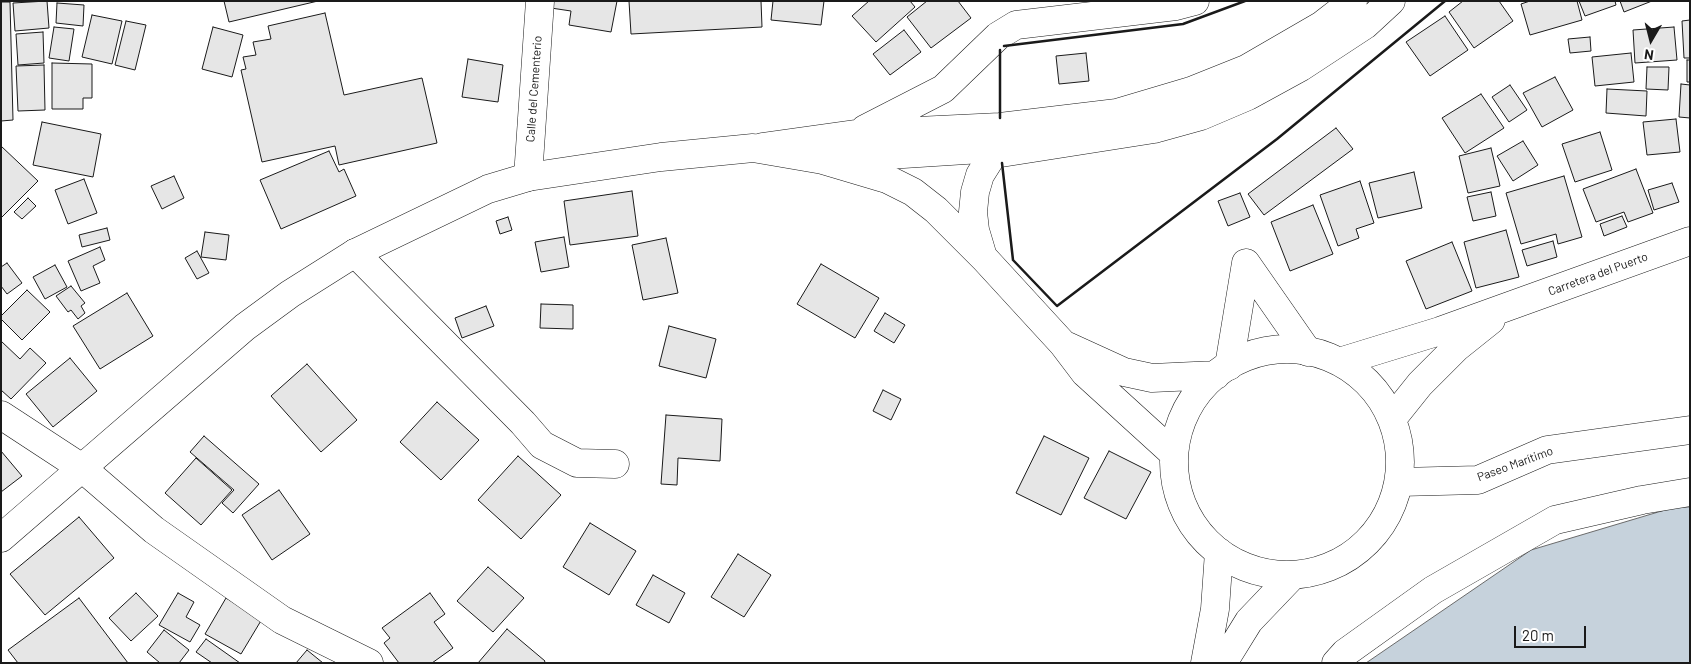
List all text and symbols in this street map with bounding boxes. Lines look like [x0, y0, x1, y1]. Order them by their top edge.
north arrow [1626, 15, 1676, 65]
street label: Calle del Cementerio [523, 35, 545, 143]
text: N [1643, 46, 1655, 64]
street label: Carretera del Puerto [1546, 249, 1650, 299]
street label: Paseo Marítimo [1475, 444, 1555, 484]
scale bar [1516, 616, 1588, 648]
text: 20 m [1522, 626, 1554, 644]

